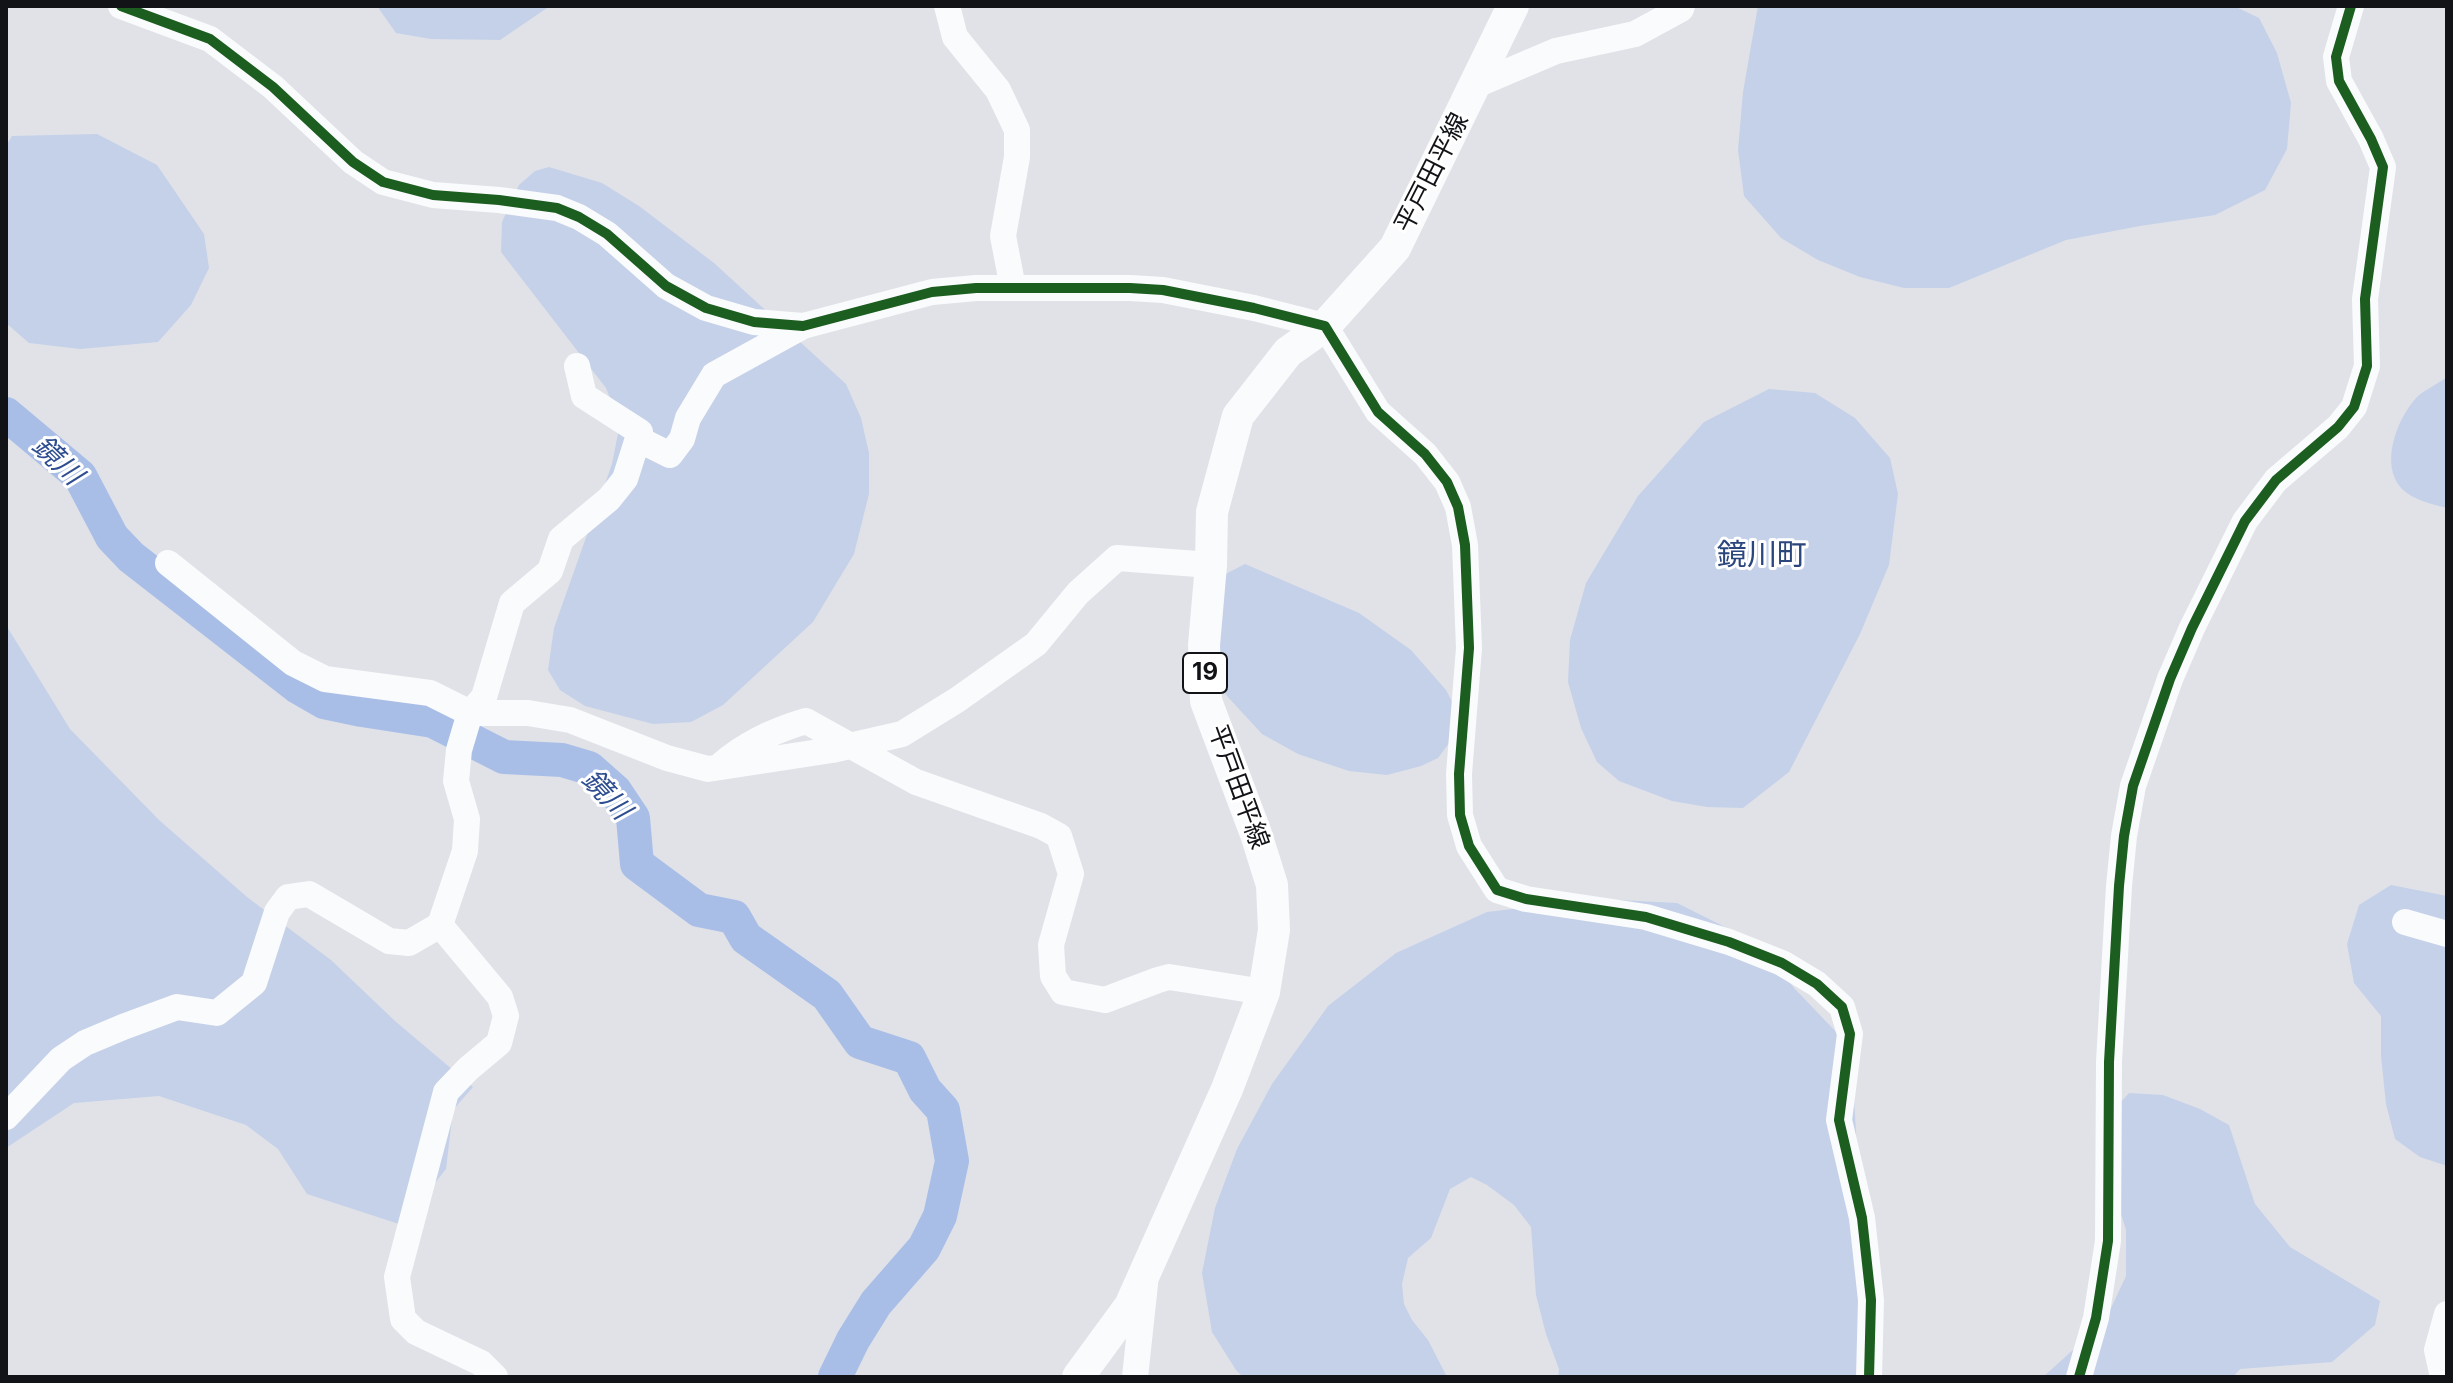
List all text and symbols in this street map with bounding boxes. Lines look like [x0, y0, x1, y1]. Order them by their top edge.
street label: 平戸田平線 [1389, 108, 1475, 238]
water label: 鏡川 [25, 429, 89, 493]
district label: 鏡川町 [1717, 538, 1807, 574]
road number: 19 [1183, 653, 1227, 693]
street label: 平戸田平線 [1201, 721, 1275, 853]
water label: 鏡川 [575, 763, 637, 827]

